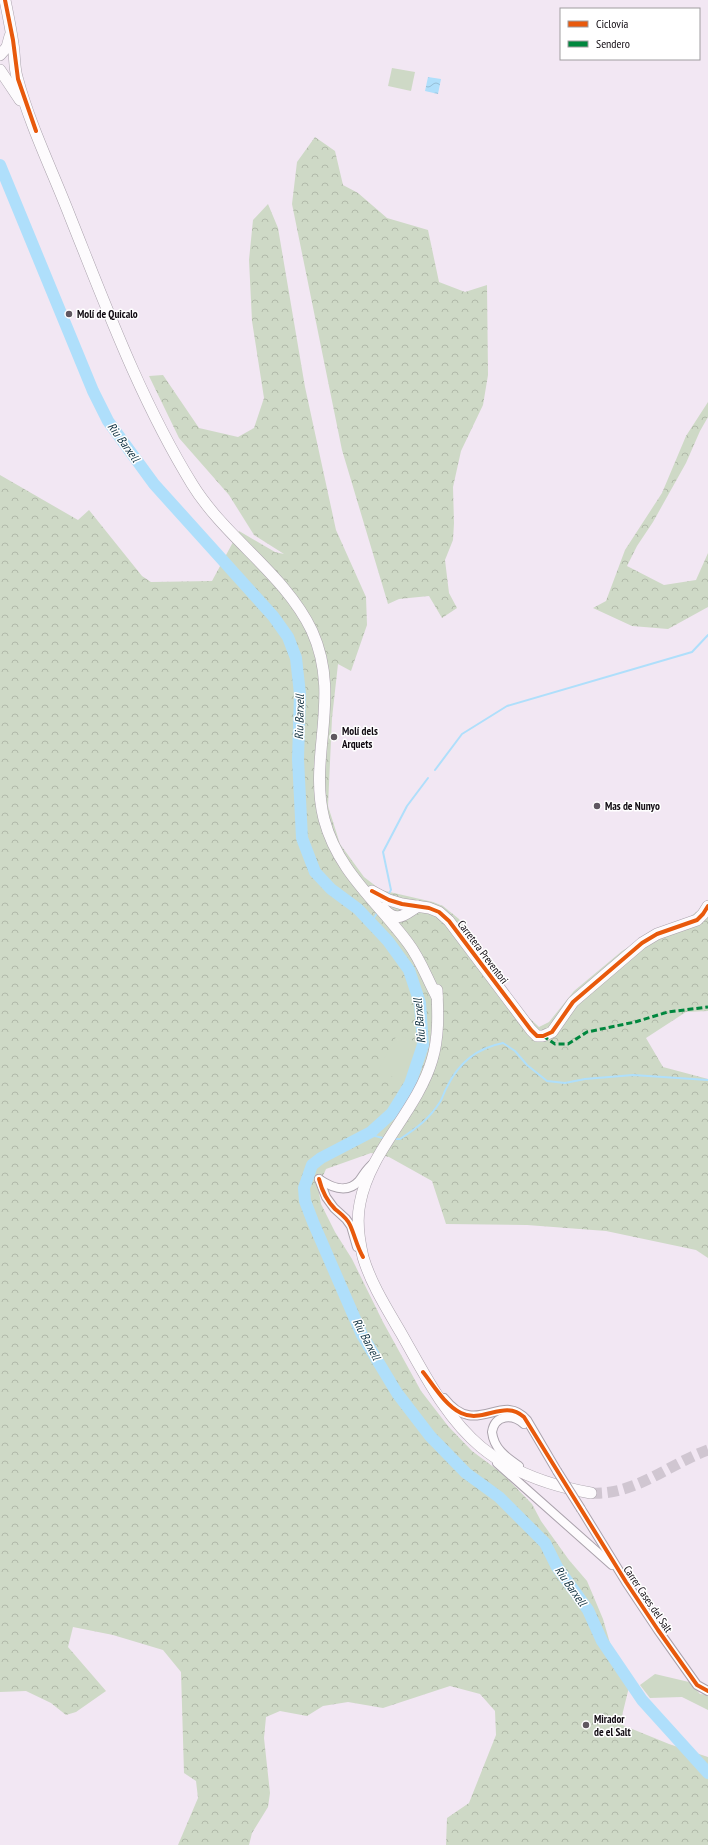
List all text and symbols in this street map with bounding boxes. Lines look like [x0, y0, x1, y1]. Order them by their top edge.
legend [560, 8, 700, 60]
text: Ciclovía [596, 16, 628, 31]
text: Sendero [596, 36, 630, 51]
place label: Molí de Quicalo [77, 307, 138, 321]
marker: Molí de Quicalo [64, 309, 74, 319]
water label: Riu Barxell [105, 419, 144, 466]
water label: Riu Barxell [291, 693, 307, 740]
place label: Molí dels Arquets [341, 724, 378, 751]
marker: Molí dels Arquets [329, 732, 339, 742]
place label: Mas de Nunyo [605, 799, 660, 813]
marker: Mas de Nunyo [592, 801, 602, 811]
street label: Carretera Preventori [455, 917, 511, 987]
water label: Riu Barxell [409, 997, 428, 1044]
water label: Riu Barxell [350, 1316, 385, 1364]
water label: Riu Barxell [552, 1563, 591, 1610]
street label: Carrer Cases del Salt [620, 1563, 676, 1635]
place label: Mirador de el Salt [594, 1712, 632, 1739]
marker: Mirador de el Salt [581, 1720, 591, 1730]

